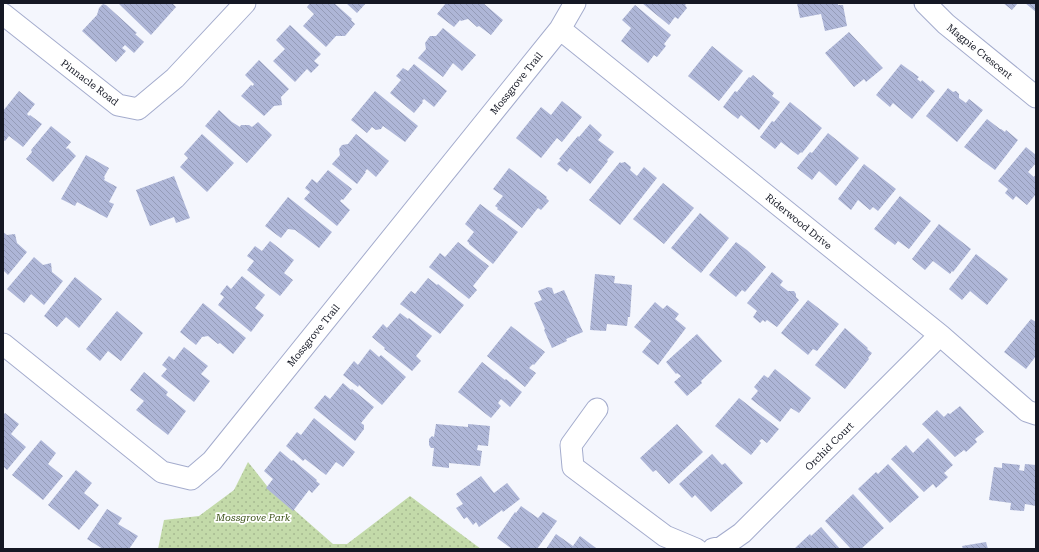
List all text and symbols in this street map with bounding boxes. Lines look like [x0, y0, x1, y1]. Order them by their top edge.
street label: Magpie Crescent [945, 22, 1015, 81]
street label: Mossgrove Trail [488, 50, 545, 117]
street label: Pinnacle Road [59, 57, 121, 108]
street label: Riderwood Drive [763, 191, 834, 252]
street label: Mossgrove Trail [285, 302, 342, 369]
street label: Orchid Court [803, 420, 856, 473]
park label: Mossgrove Park [215, 512, 291, 523]

